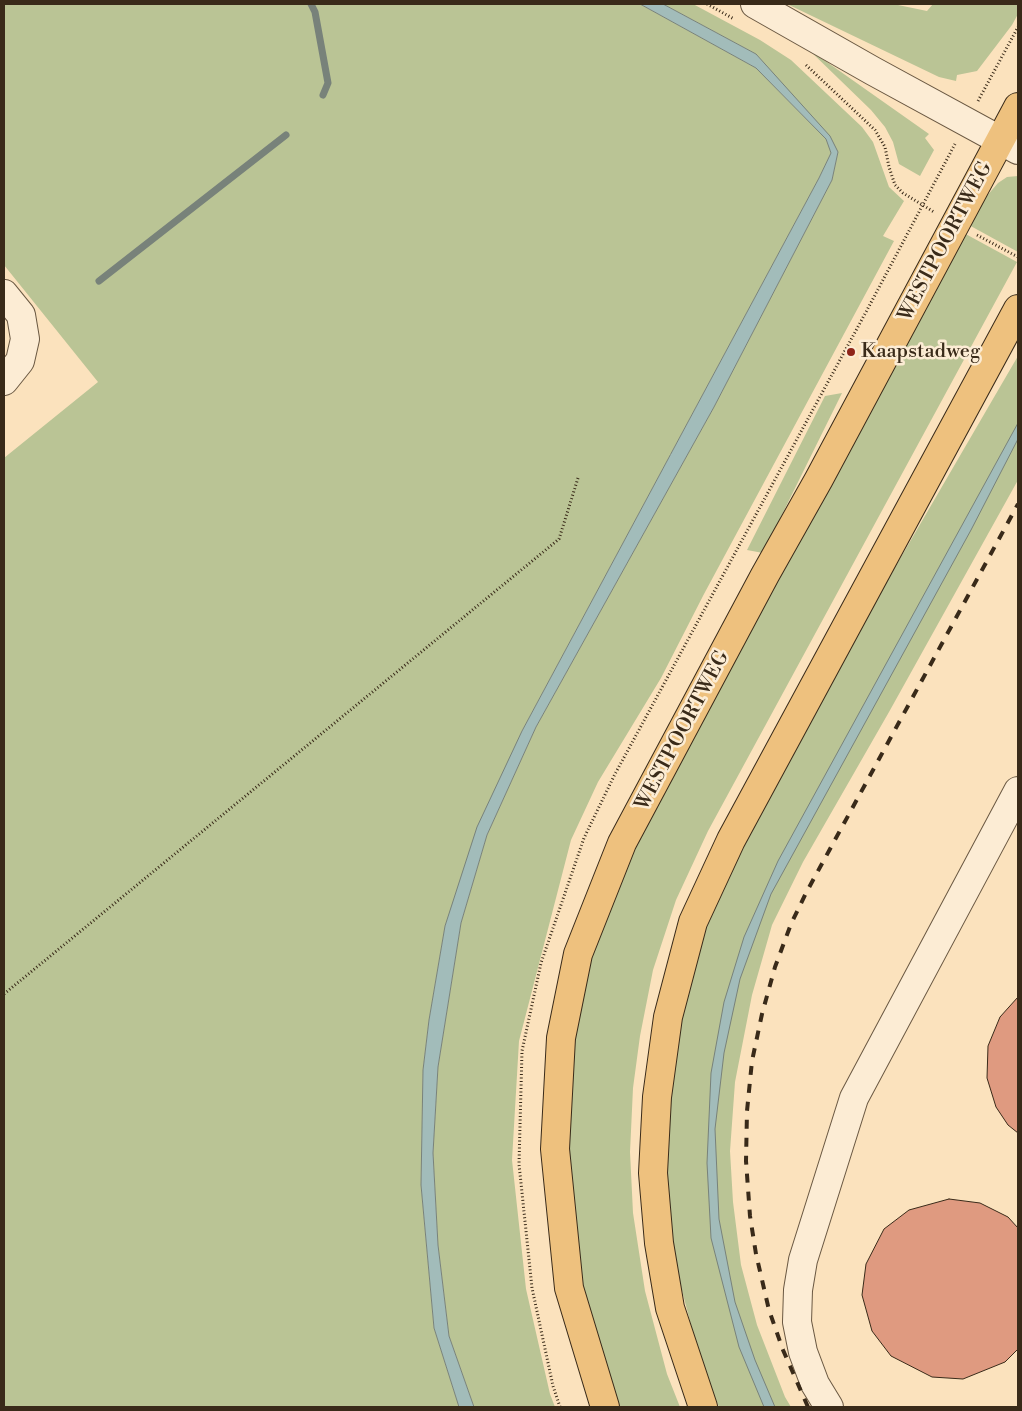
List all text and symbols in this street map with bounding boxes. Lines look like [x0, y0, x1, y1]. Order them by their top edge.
street label: WESTPOORTWEG [894, 158, 998, 326]
place label: Kaapstadweg [861, 340, 980, 364]
marker: Kaapstadweg [845, 346, 857, 358]
street label: WESTPOORTWEG [631, 647, 735, 815]

